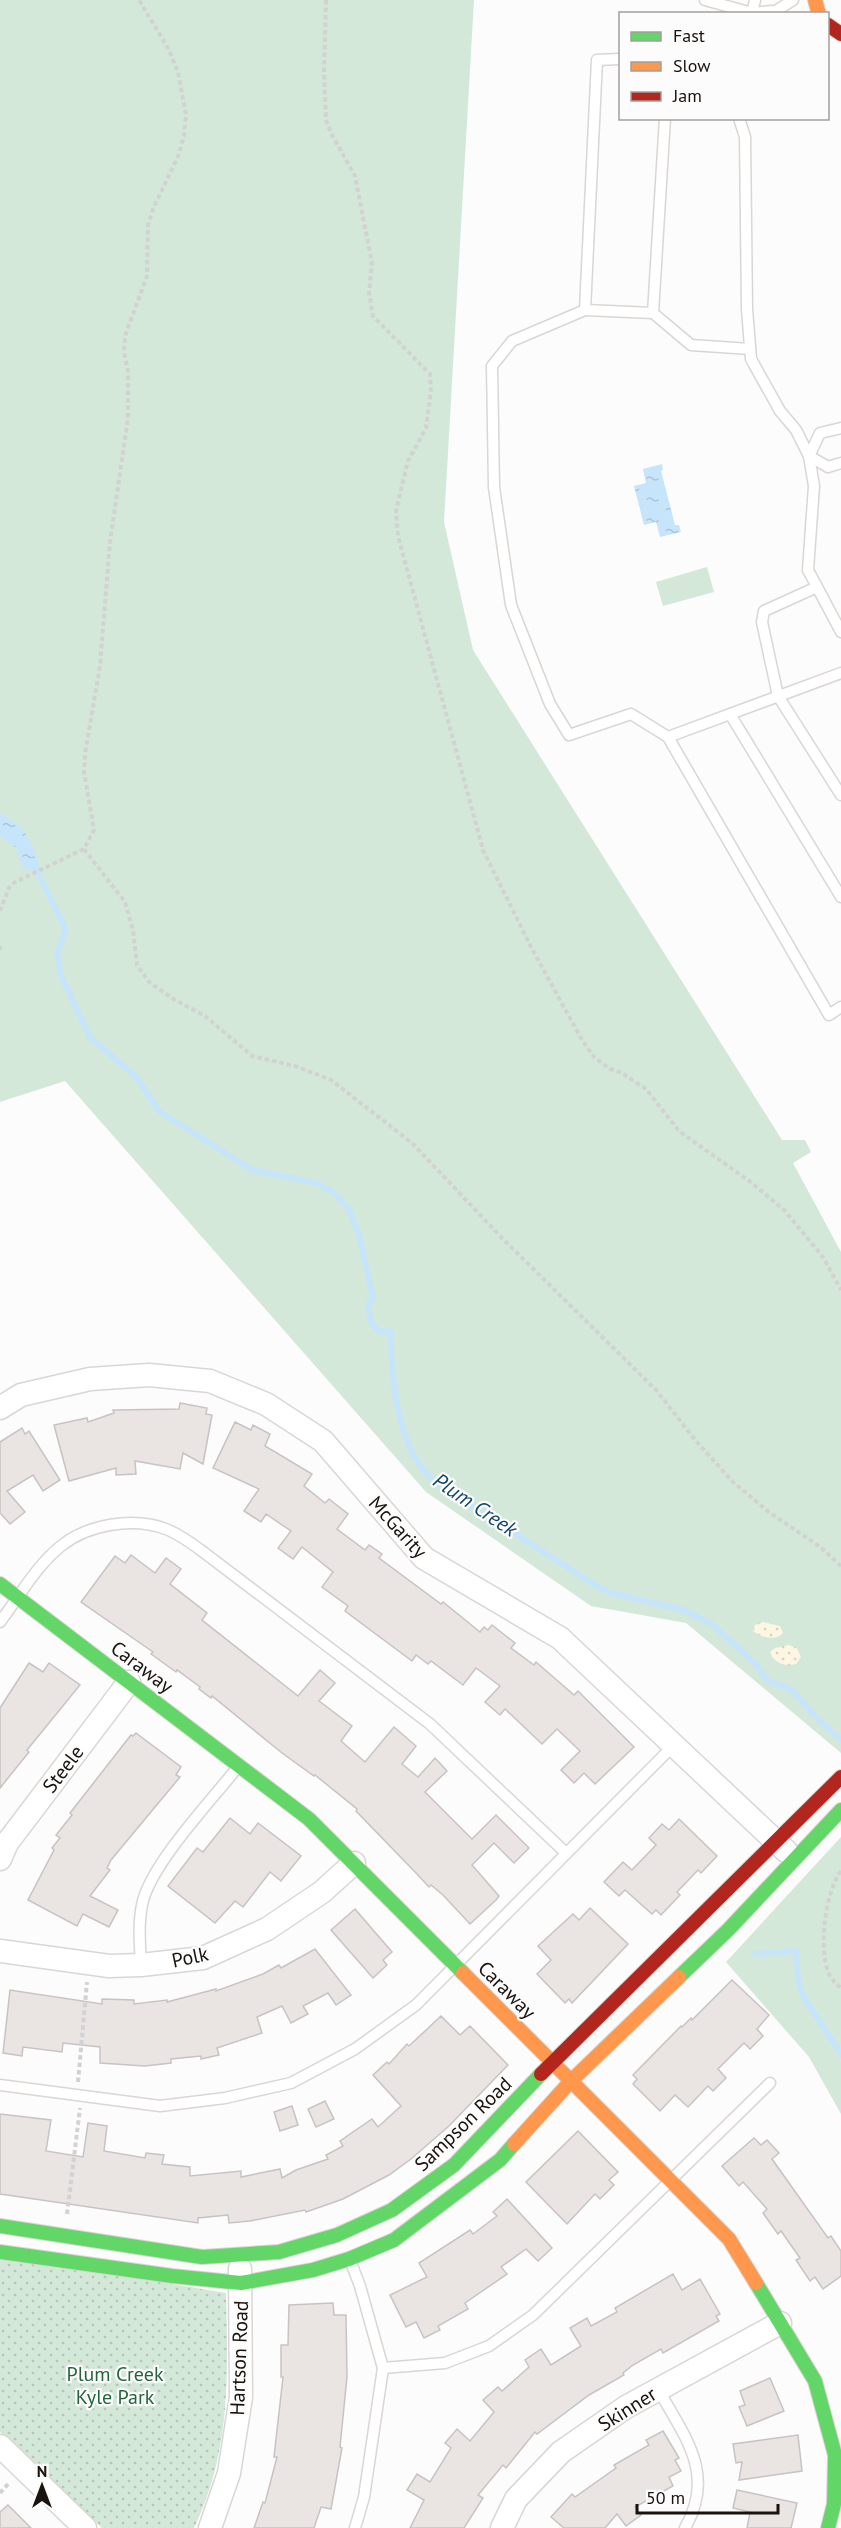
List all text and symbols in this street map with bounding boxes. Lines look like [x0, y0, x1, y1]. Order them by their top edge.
legend [619, 12, 829, 120]
text: Fast [673, 24, 705, 47]
text: Slow [673, 54, 711, 77]
text: Jam [672, 84, 702, 107]
water label: Plum Creek [428, 1467, 524, 1543]
street label: McGarity [363, 1490, 433, 1564]
street label: Caraway [106, 1635, 179, 1699]
street label: Steele [37, 1740, 89, 1798]
street label: Polk [169, 1940, 211, 1974]
street label: Caraway [472, 1955, 542, 2025]
street label: Sampson Road [409, 2071, 517, 2177]
street label: Hartson Road [224, 2300, 254, 2416]
park label: Plum Creek Kyle Park [67, 2361, 164, 2410]
street label: Skinner [593, 2381, 661, 2437]
north arrow [12, 2456, 72, 2516]
text: N [37, 2461, 47, 2481]
scale bar [637, 2477, 778, 2515]
text: 50 m [646, 2486, 685, 2509]

